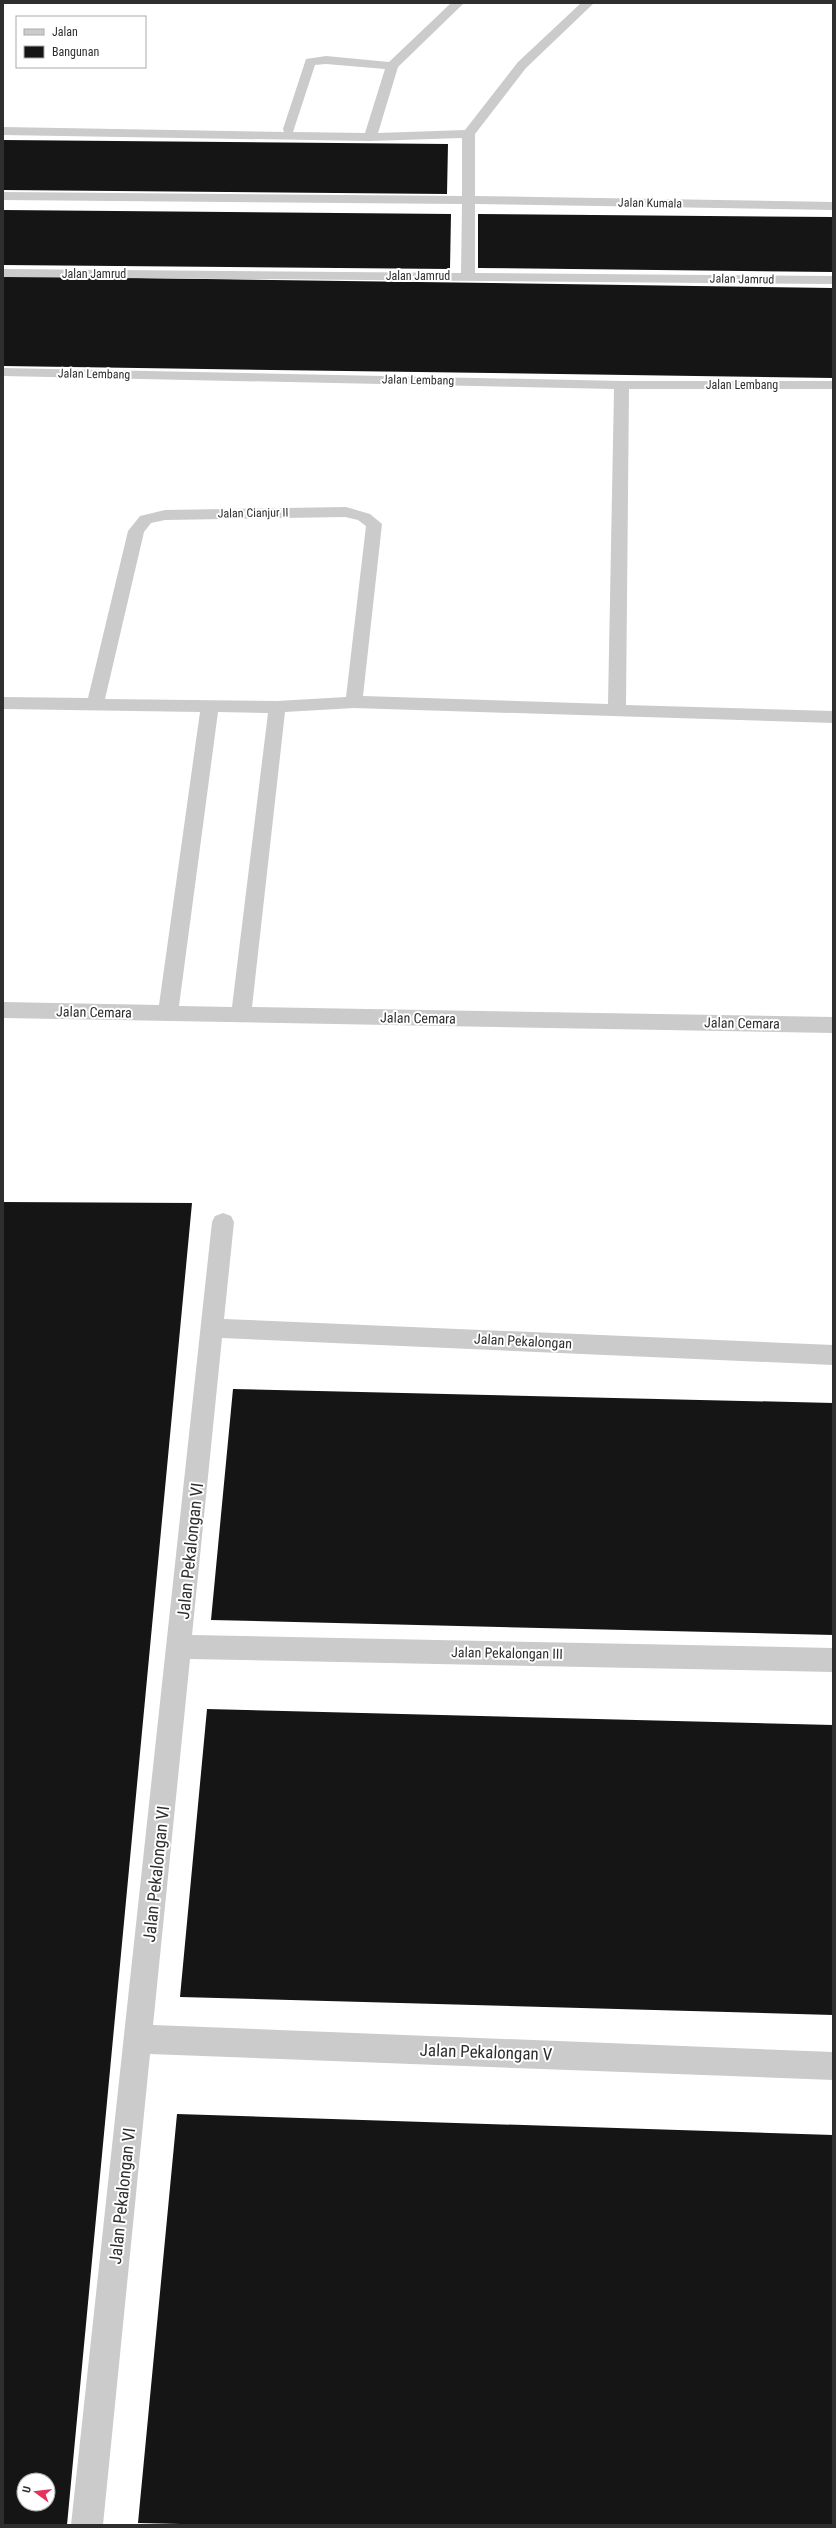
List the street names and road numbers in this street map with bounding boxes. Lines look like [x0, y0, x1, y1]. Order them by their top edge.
street label: Jalan Kumala [618, 195, 682, 211]
street label: Jalan Jamrud [62, 267, 126, 281]
street label: Jalan Jamrud [386, 269, 450, 283]
street label: Jalan Jamrud [710, 271, 774, 287]
street label: Jalan Lembang [58, 366, 130, 382]
street label: Jalan Lembang [382, 372, 454, 388]
street label: Jalan Lembang [706, 378, 778, 392]
street label: Jalan Cianjur II [218, 505, 288, 521]
street label: Jalan Cemara [56, 1003, 132, 1021]
street label: Jalan Cemara [380, 1009, 456, 1027]
street label: Jalan Cemara [704, 1014, 780, 1032]
street label: Jalan Pekalongan [474, 1330, 572, 1352]
street label: Jalan Pekalongan VI [173, 1482, 207, 1620]
street label: Jalan Pekalongan III [451, 1644, 563, 1662]
street label: Jalan Pekalongan VI [139, 1805, 173, 1943]
street label: Jalan Pekalongan V [419, 2040, 553, 2064]
street label: Jalan Pekalongan VI [105, 2127, 139, 2265]

